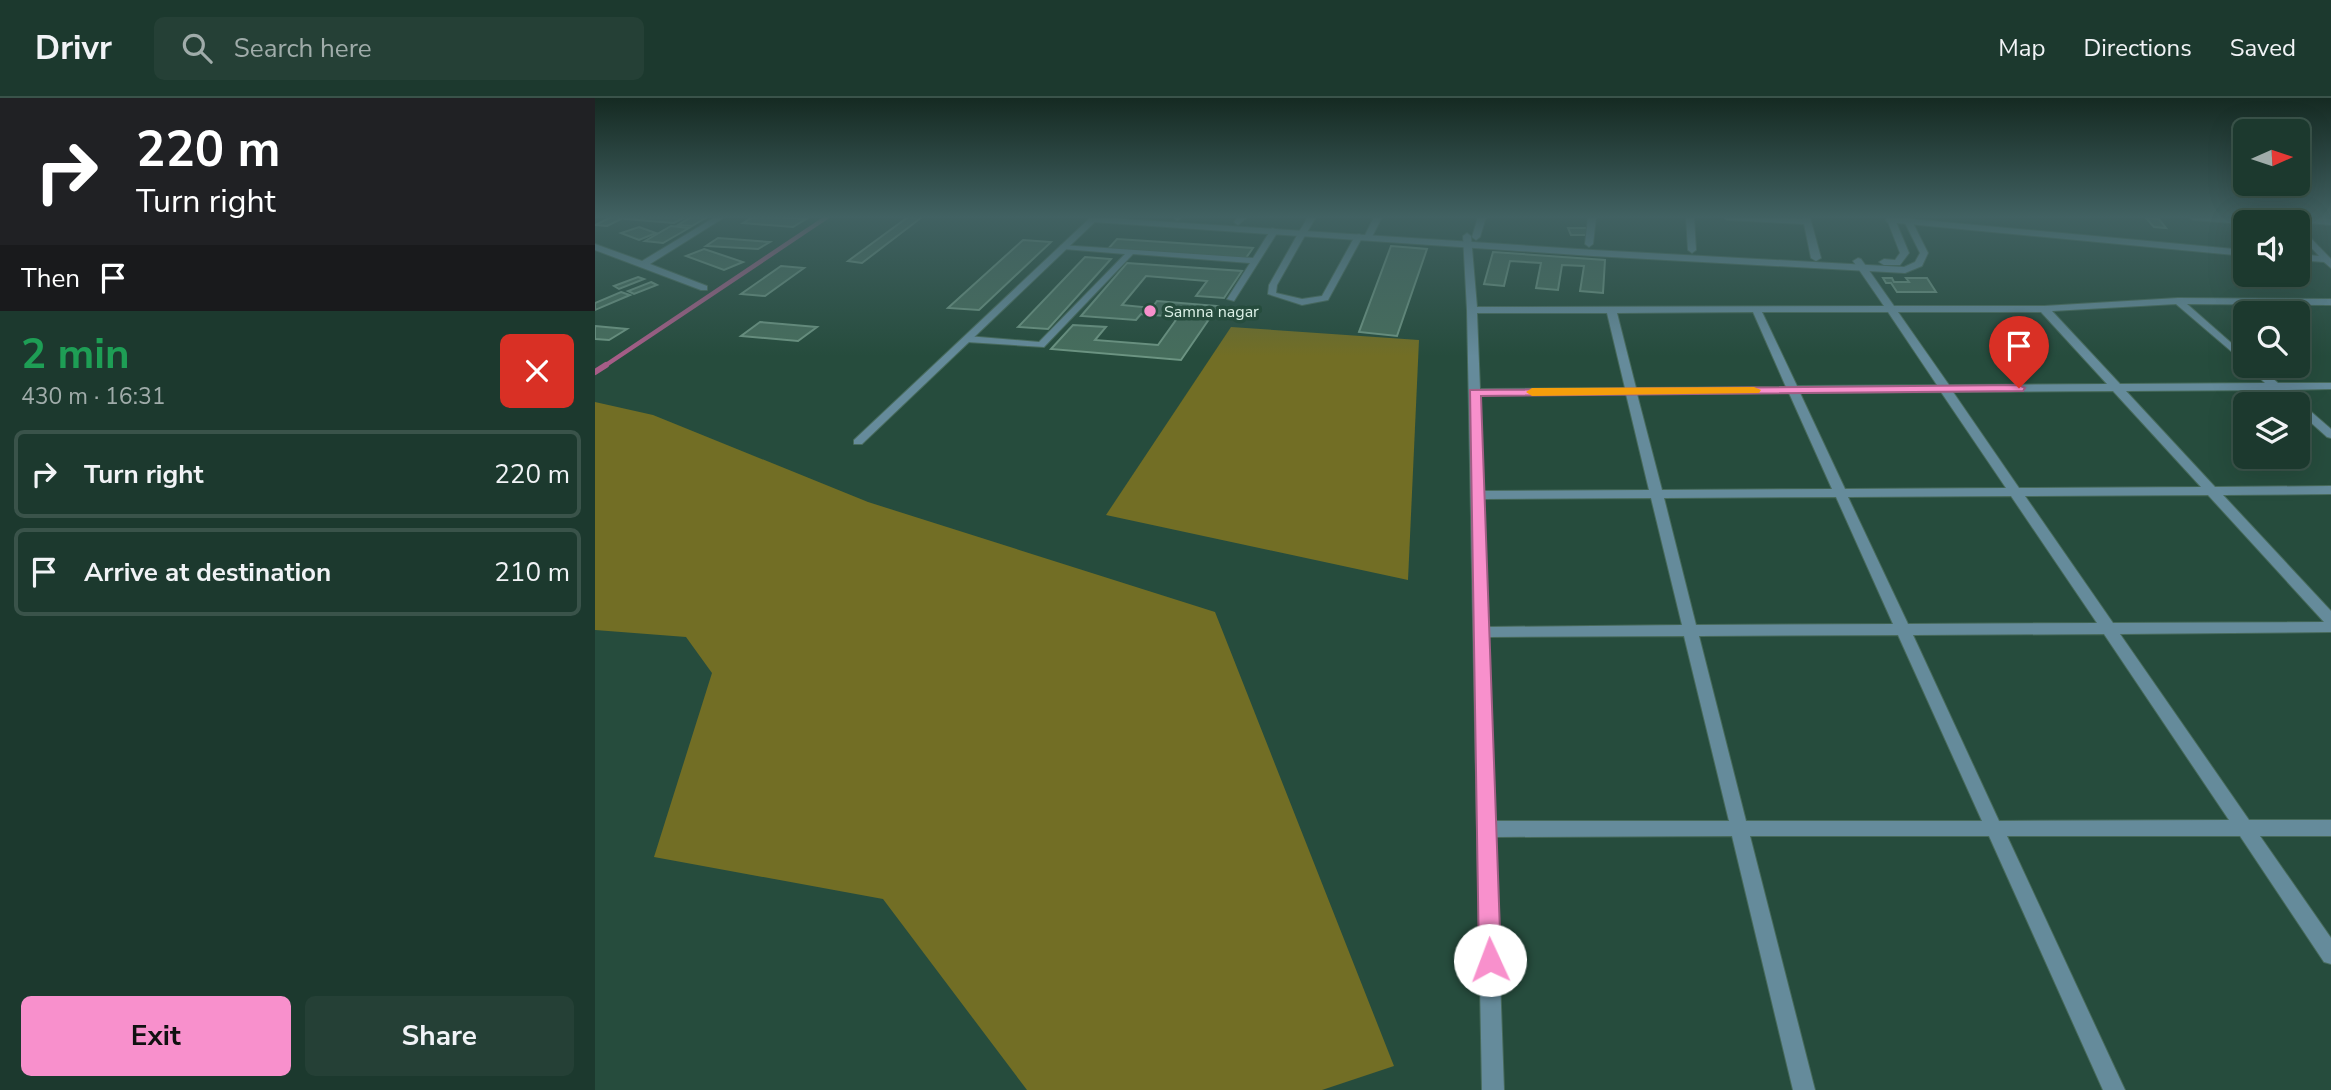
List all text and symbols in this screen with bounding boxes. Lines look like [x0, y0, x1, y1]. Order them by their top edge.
search box [154, 17, 644, 80]
text: Drivr [35, 26, 112, 71]
icon: search [178, 29, 216, 67]
text: Search here [234, 31, 372, 66]
text: Map [1998, 32, 2045, 64]
text: Directions [2083, 32, 2192, 64]
text: Saved [2230, 32, 2296, 64]
text: 220 m [136, 116, 280, 183]
north arrow [2233, 119, 2310, 196]
map controls [2233, 119, 2310, 469]
icon: right [21, 126, 112, 217]
text: Turn right [136, 180, 276, 223]
button: sound [2233, 210, 2310, 287]
icon: arrive [94, 259, 132, 297]
text: Then [21, 261, 80, 296]
place label: Samna nagar [1164, 301, 1259, 323]
button: search [2233, 301, 2310, 378]
marker: Samna nagar [1142, 303, 1158, 319]
pin [1989, 316, 2049, 388]
text: 2 min [21, 326, 130, 383]
icon: arrive [2000, 327, 2038, 365]
button: close [500, 334, 574, 408]
text: 430 m · 16:31 [21, 381, 166, 412]
button: layers [2233, 392, 2310, 469]
icon: right [25, 455, 63, 493]
text: Turn right [84, 457, 203, 492]
text: 220 m [494, 457, 570, 492]
icon: arrive [25, 553, 63, 591]
text: Arrive at destination [84, 555, 331, 590]
text: 210 m [494, 555, 570, 590]
position arrow [1453, 923, 1527, 997]
button: Exit [21, 996, 291, 1076]
button: Share [305, 996, 574, 1076]

